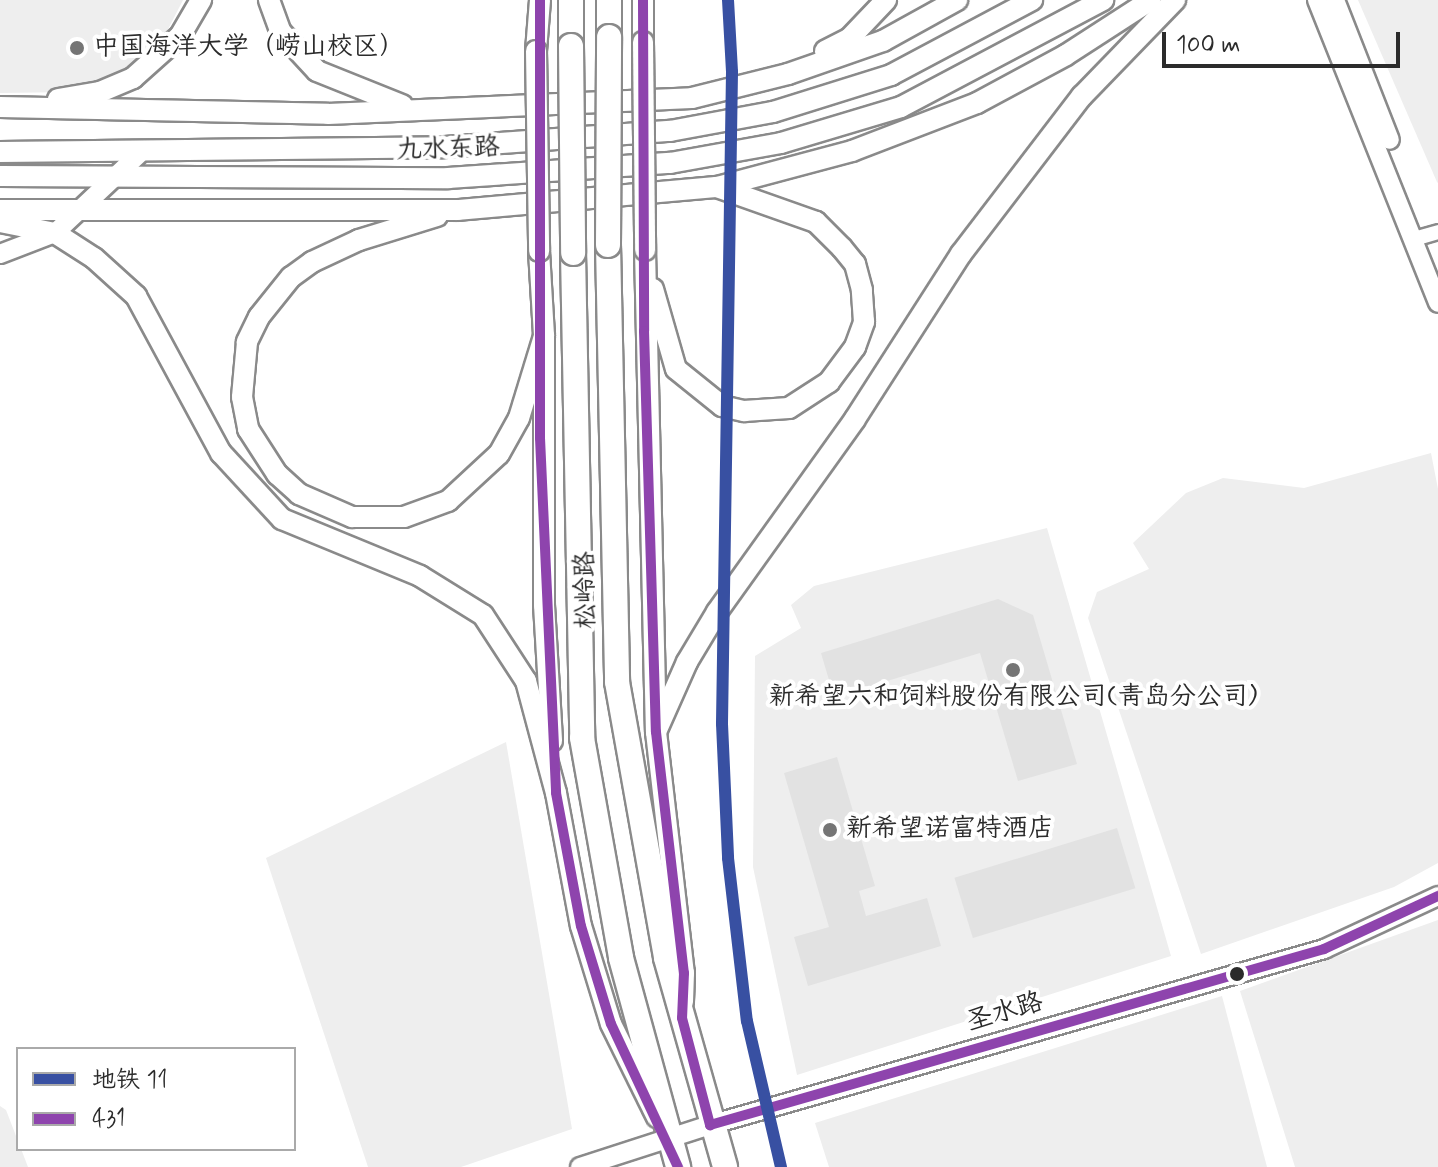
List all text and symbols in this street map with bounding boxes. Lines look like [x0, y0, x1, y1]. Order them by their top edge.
scale bar [1166, 16, 1404, 66]
text: 100 m [1176, 30, 1240, 61]
place label: 中国海洋大学（崂山校区） [93, 32, 405, 64]
marker: 中国海洋大学（崂山校区） [68, 39, 86, 57]
street label: 九水东路 [395, 133, 501, 167]
street label: 松岭路 [571, 551, 603, 629]
marker: 新希望六和饲料股份有限公司(青岛分公司) [1004, 661, 1022, 679]
place label: 新希望六和饲料股份有限公司(青岛分公司) [769, 682, 1257, 714]
place label: 新希望诺富特酒店 [846, 814, 1054, 846]
marker: 新希望诺富特酒店 [821, 821, 839, 839]
unlabelled marker [1229, 966, 1245, 982]
street label: 圣水路 [963, 987, 1047, 1039]
legend [16, 1047, 296, 1151]
text: 地铁 11 [92, 1065, 168, 1096]
text: 431 [92, 1104, 125, 1135]

